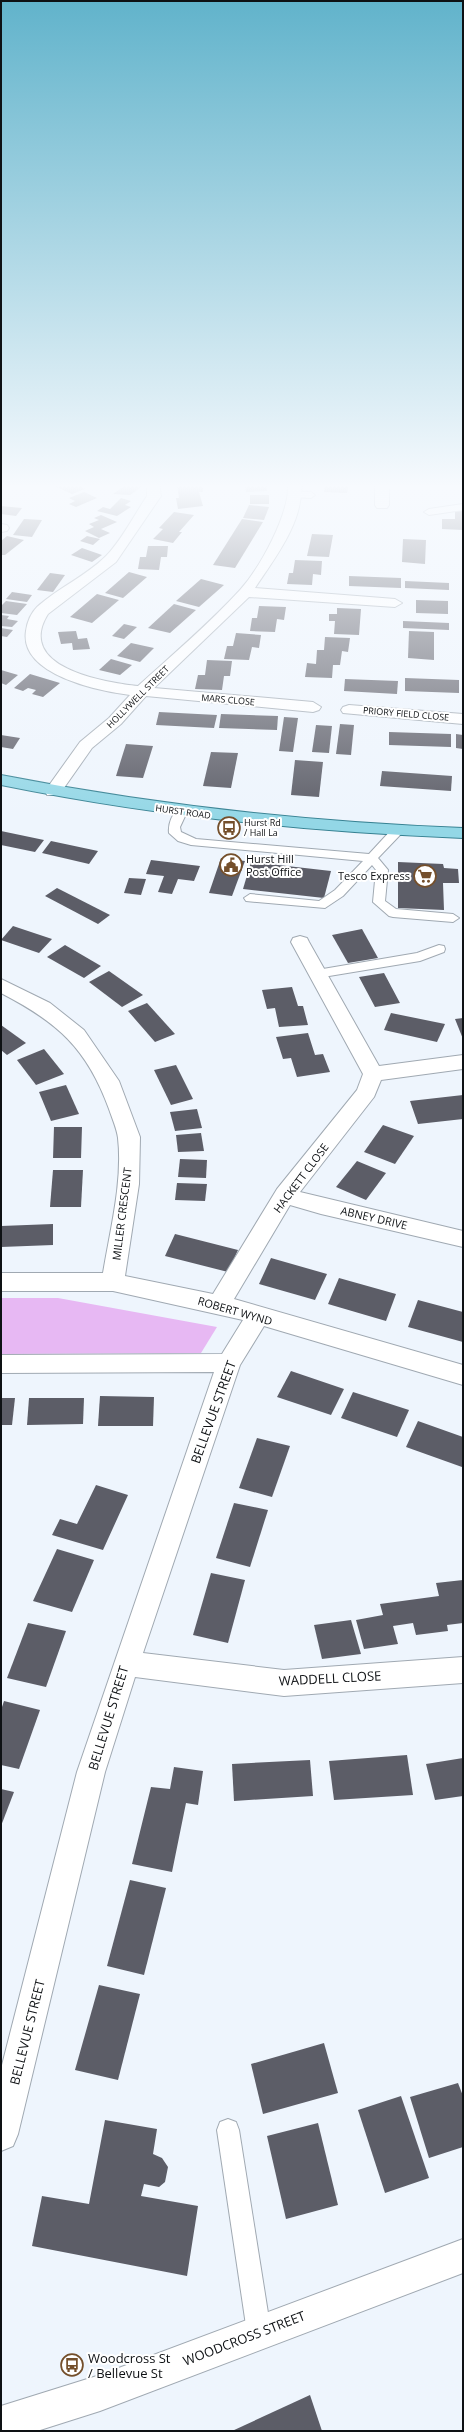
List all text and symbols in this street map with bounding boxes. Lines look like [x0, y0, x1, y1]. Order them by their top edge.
street label: HOLLYWELL STREET [104, 662, 172, 731]
street label: MARS CLOSE [201, 691, 255, 708]
street label: PRIORY FIELD CLOSE [362, 703, 450, 724]
street label: HURST ROAD [155, 801, 212, 822]
bus stop icon: Hurst Rd / Hall La [216, 815, 242, 841]
place label: Hurst Rd / Hall La [244, 816, 281, 839]
place label: Hurst Hill Post Office [246, 851, 301, 879]
public building icon: Hurst Hill Post Office [218, 852, 244, 878]
supermarket icon: Tesco Express [412, 863, 438, 889]
place label: Tesco Express [338, 868, 410, 883]
street label: HACKETT CLOSE [270, 1140, 332, 1215]
street label: MILLER CRESCENT [108, 1167, 135, 1261]
street label: ABNEY DRIVE [339, 1203, 409, 1232]
street label: ROBERT WYND [196, 1293, 274, 1328]
street label: BELLEVUE STREET [186, 1357, 240, 1466]
street label: BELLEVUE STREET [84, 1663, 133, 1772]
street label: WADDELL CLOSE [278, 1666, 382, 1690]
street label: BELLEVUE STREET [5, 1977, 49, 2087]
street label: WOODCROSS STREET [180, 2306, 308, 2370]
place label: Woodcross St / Bellevue St [88, 2349, 171, 2382]
bus stop icon: Woodcross St / Bellevue St [59, 2352, 85, 2378]

